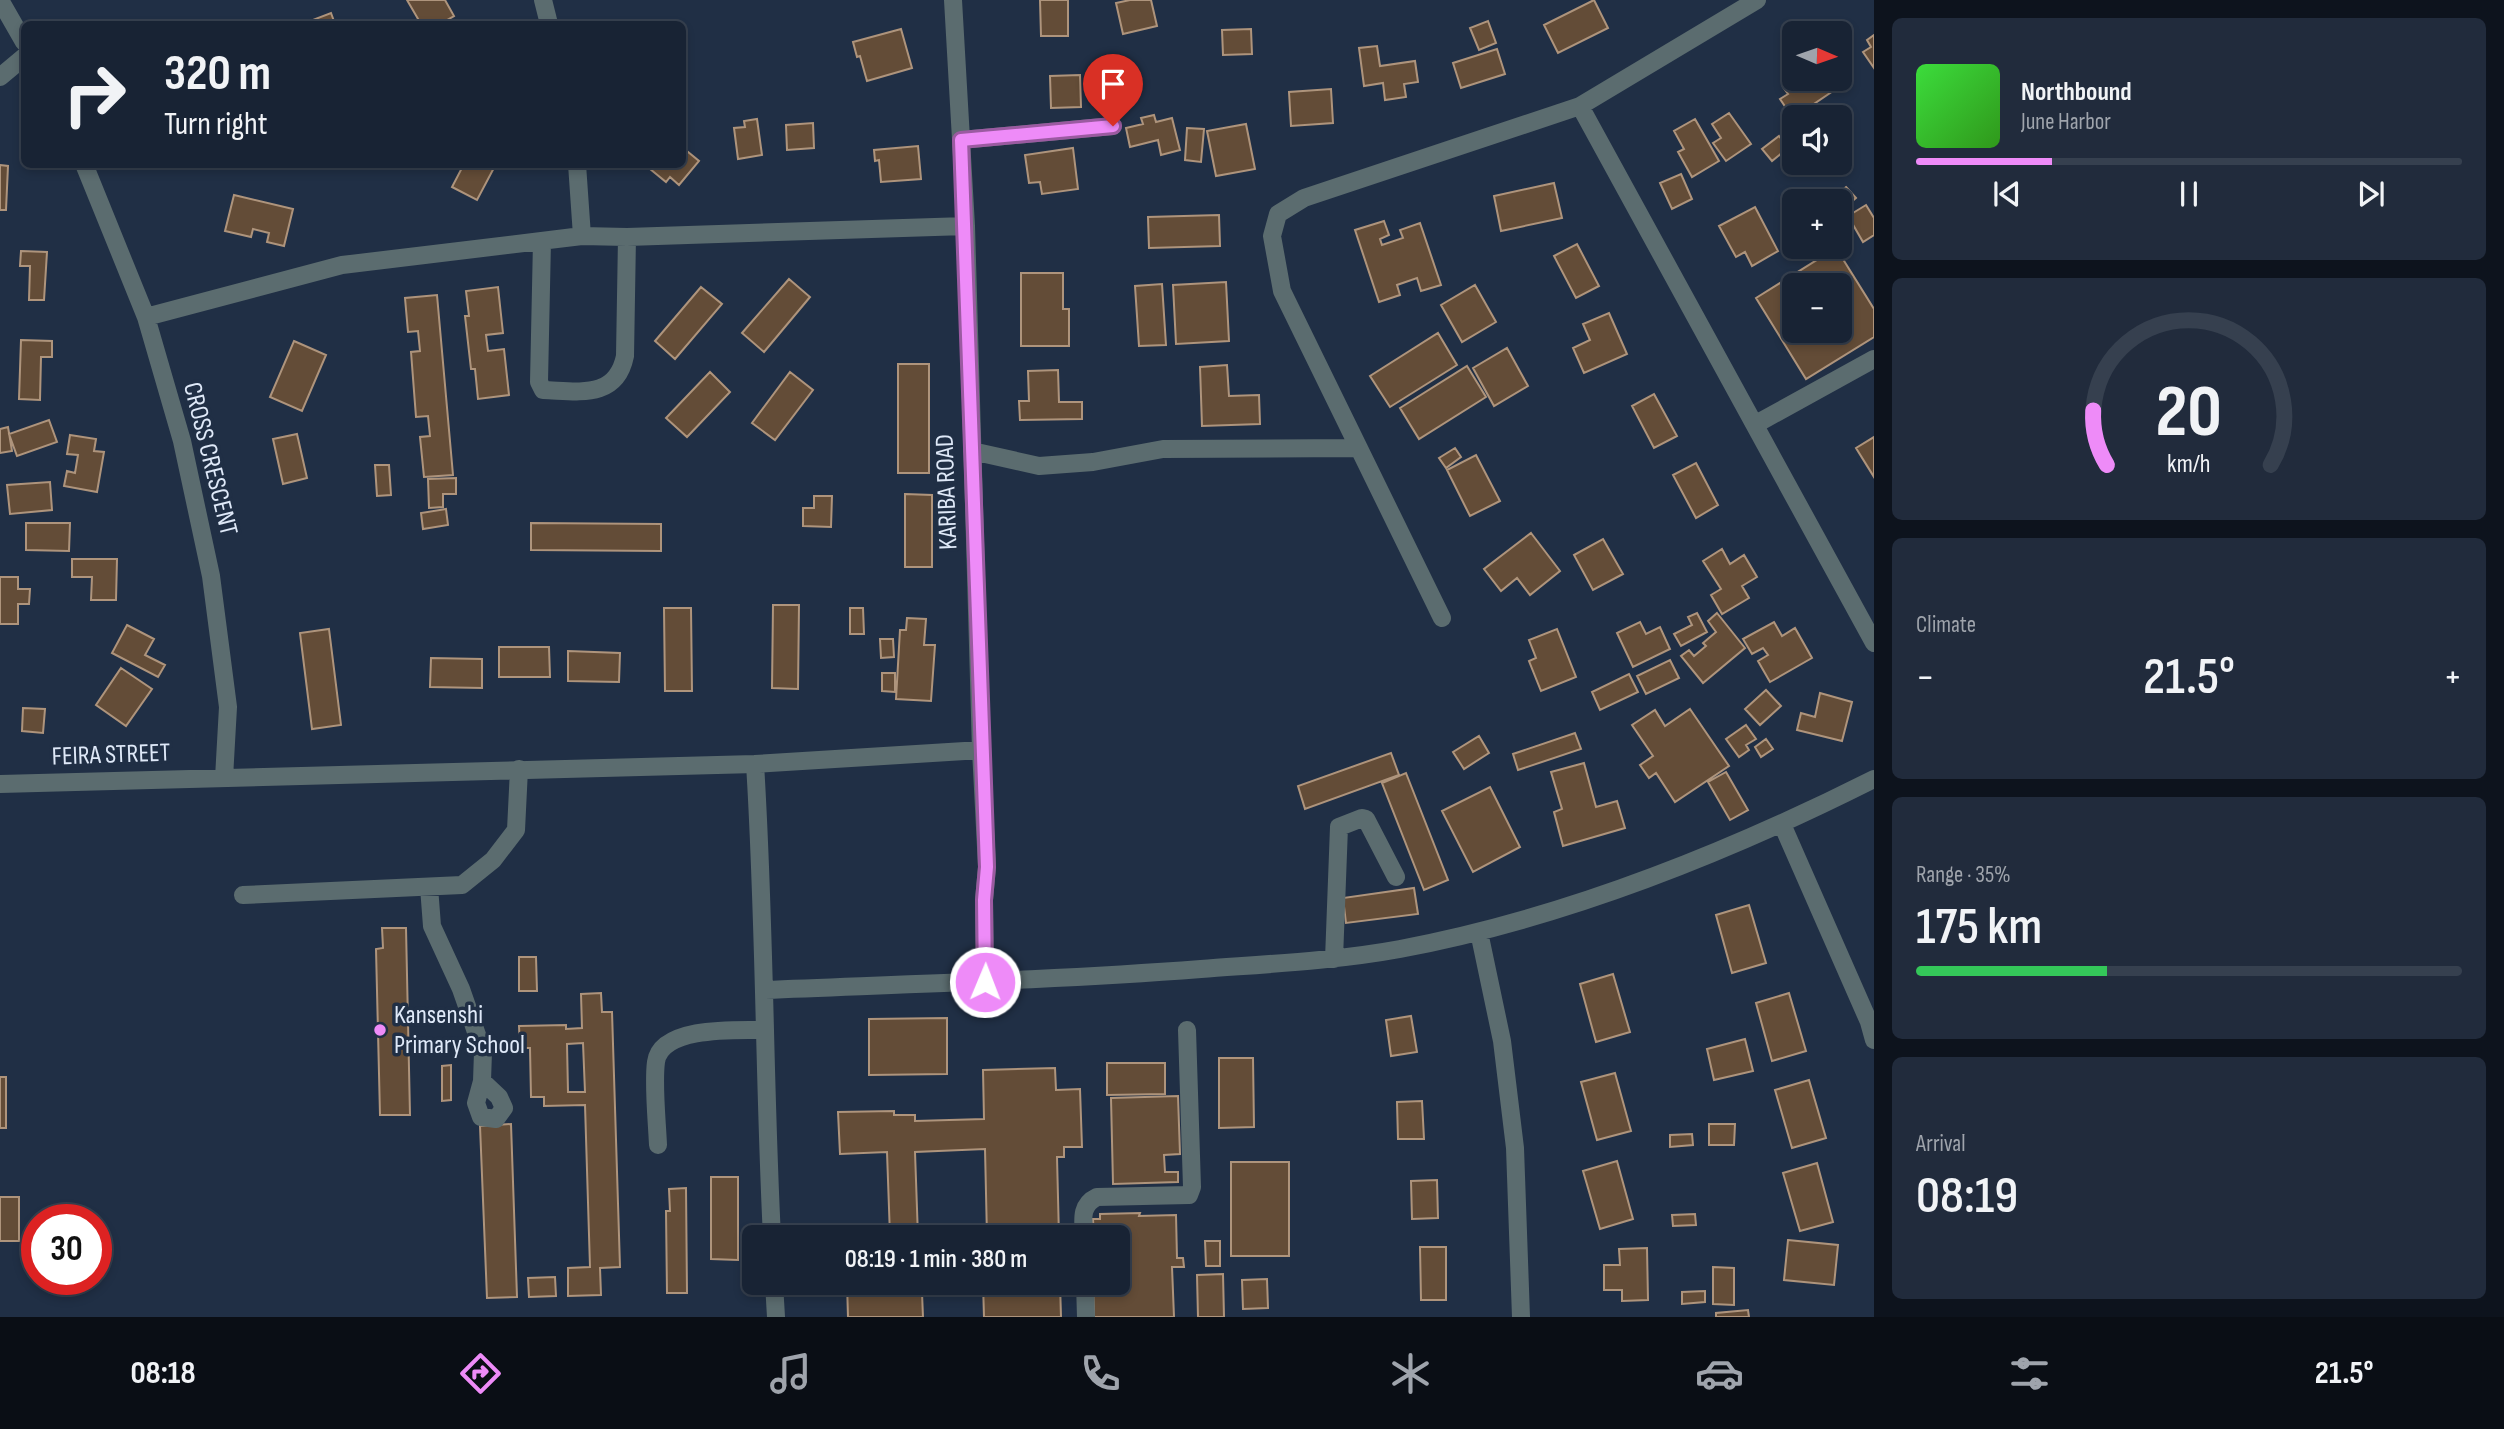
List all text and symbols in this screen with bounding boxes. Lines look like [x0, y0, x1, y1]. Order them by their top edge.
north arrow [1782, 21, 1852, 91]
map controls [1782, 21, 1852, 343]
text: 320 m [164, 45, 271, 104]
icon: right [49, 49, 140, 140]
pin [1083, 54, 1143, 126]
icon: arrive [1094, 65, 1132, 103]
text: Northbound [2021, 77, 2132, 108]
text: Turn right [164, 105, 268, 144]
button: sound [1782, 105, 1852, 175]
text: June Harbor [2021, 108, 2111, 136]
icon: previous [1988, 175, 2026, 213]
icon: pause [2170, 175, 2208, 213]
icon: next [2352, 175, 2390, 213]
button: + [1782, 189, 1852, 259]
button: − [1782, 273, 1852, 343]
text: 20 [2156, 369, 2222, 457]
street label: CROSS CRESCENT [176, 379, 244, 539]
street label: KARIBA ROAD [929, 434, 965, 550]
text: km/h [2167, 448, 2211, 479]
text: Climate [1916, 611, 1976, 639]
text: 21.5° [2143, 646, 2235, 709]
text: − [1916, 655, 1935, 700]
text: + [2443, 655, 2462, 700]
street label: FEIRA STREET [51, 737, 171, 773]
text: Range · 35% [1916, 861, 2011, 889]
text: 175 km [1916, 896, 2042, 959]
position arrow [948, 945, 1022, 1019]
place label: Kansenshi Primary School [394, 1000, 525, 1061]
marker: Kansenshi Primary School [372, 1022, 388, 1038]
text: Arrival [1916, 1130, 1965, 1158]
text: 08:19 [1916, 1165, 2018, 1228]
speed limit sign: 30 [21, 1204, 112, 1295]
text: 08:19 · 1 min · 380 m [845, 1244, 1027, 1275]
icon: directions [456, 1349, 505, 1398]
icon: music [766, 1349, 815, 1398]
icon: phone [1076, 1349, 1125, 1398]
icon: climate [1386, 1349, 1435, 1398]
icon: car [1695, 1349, 1744, 1398]
icon: filters [2005, 1349, 2054, 1398]
text: 08:18 [130, 1354, 196, 1393]
text: 21.5° [2315, 1354, 2374, 1393]

